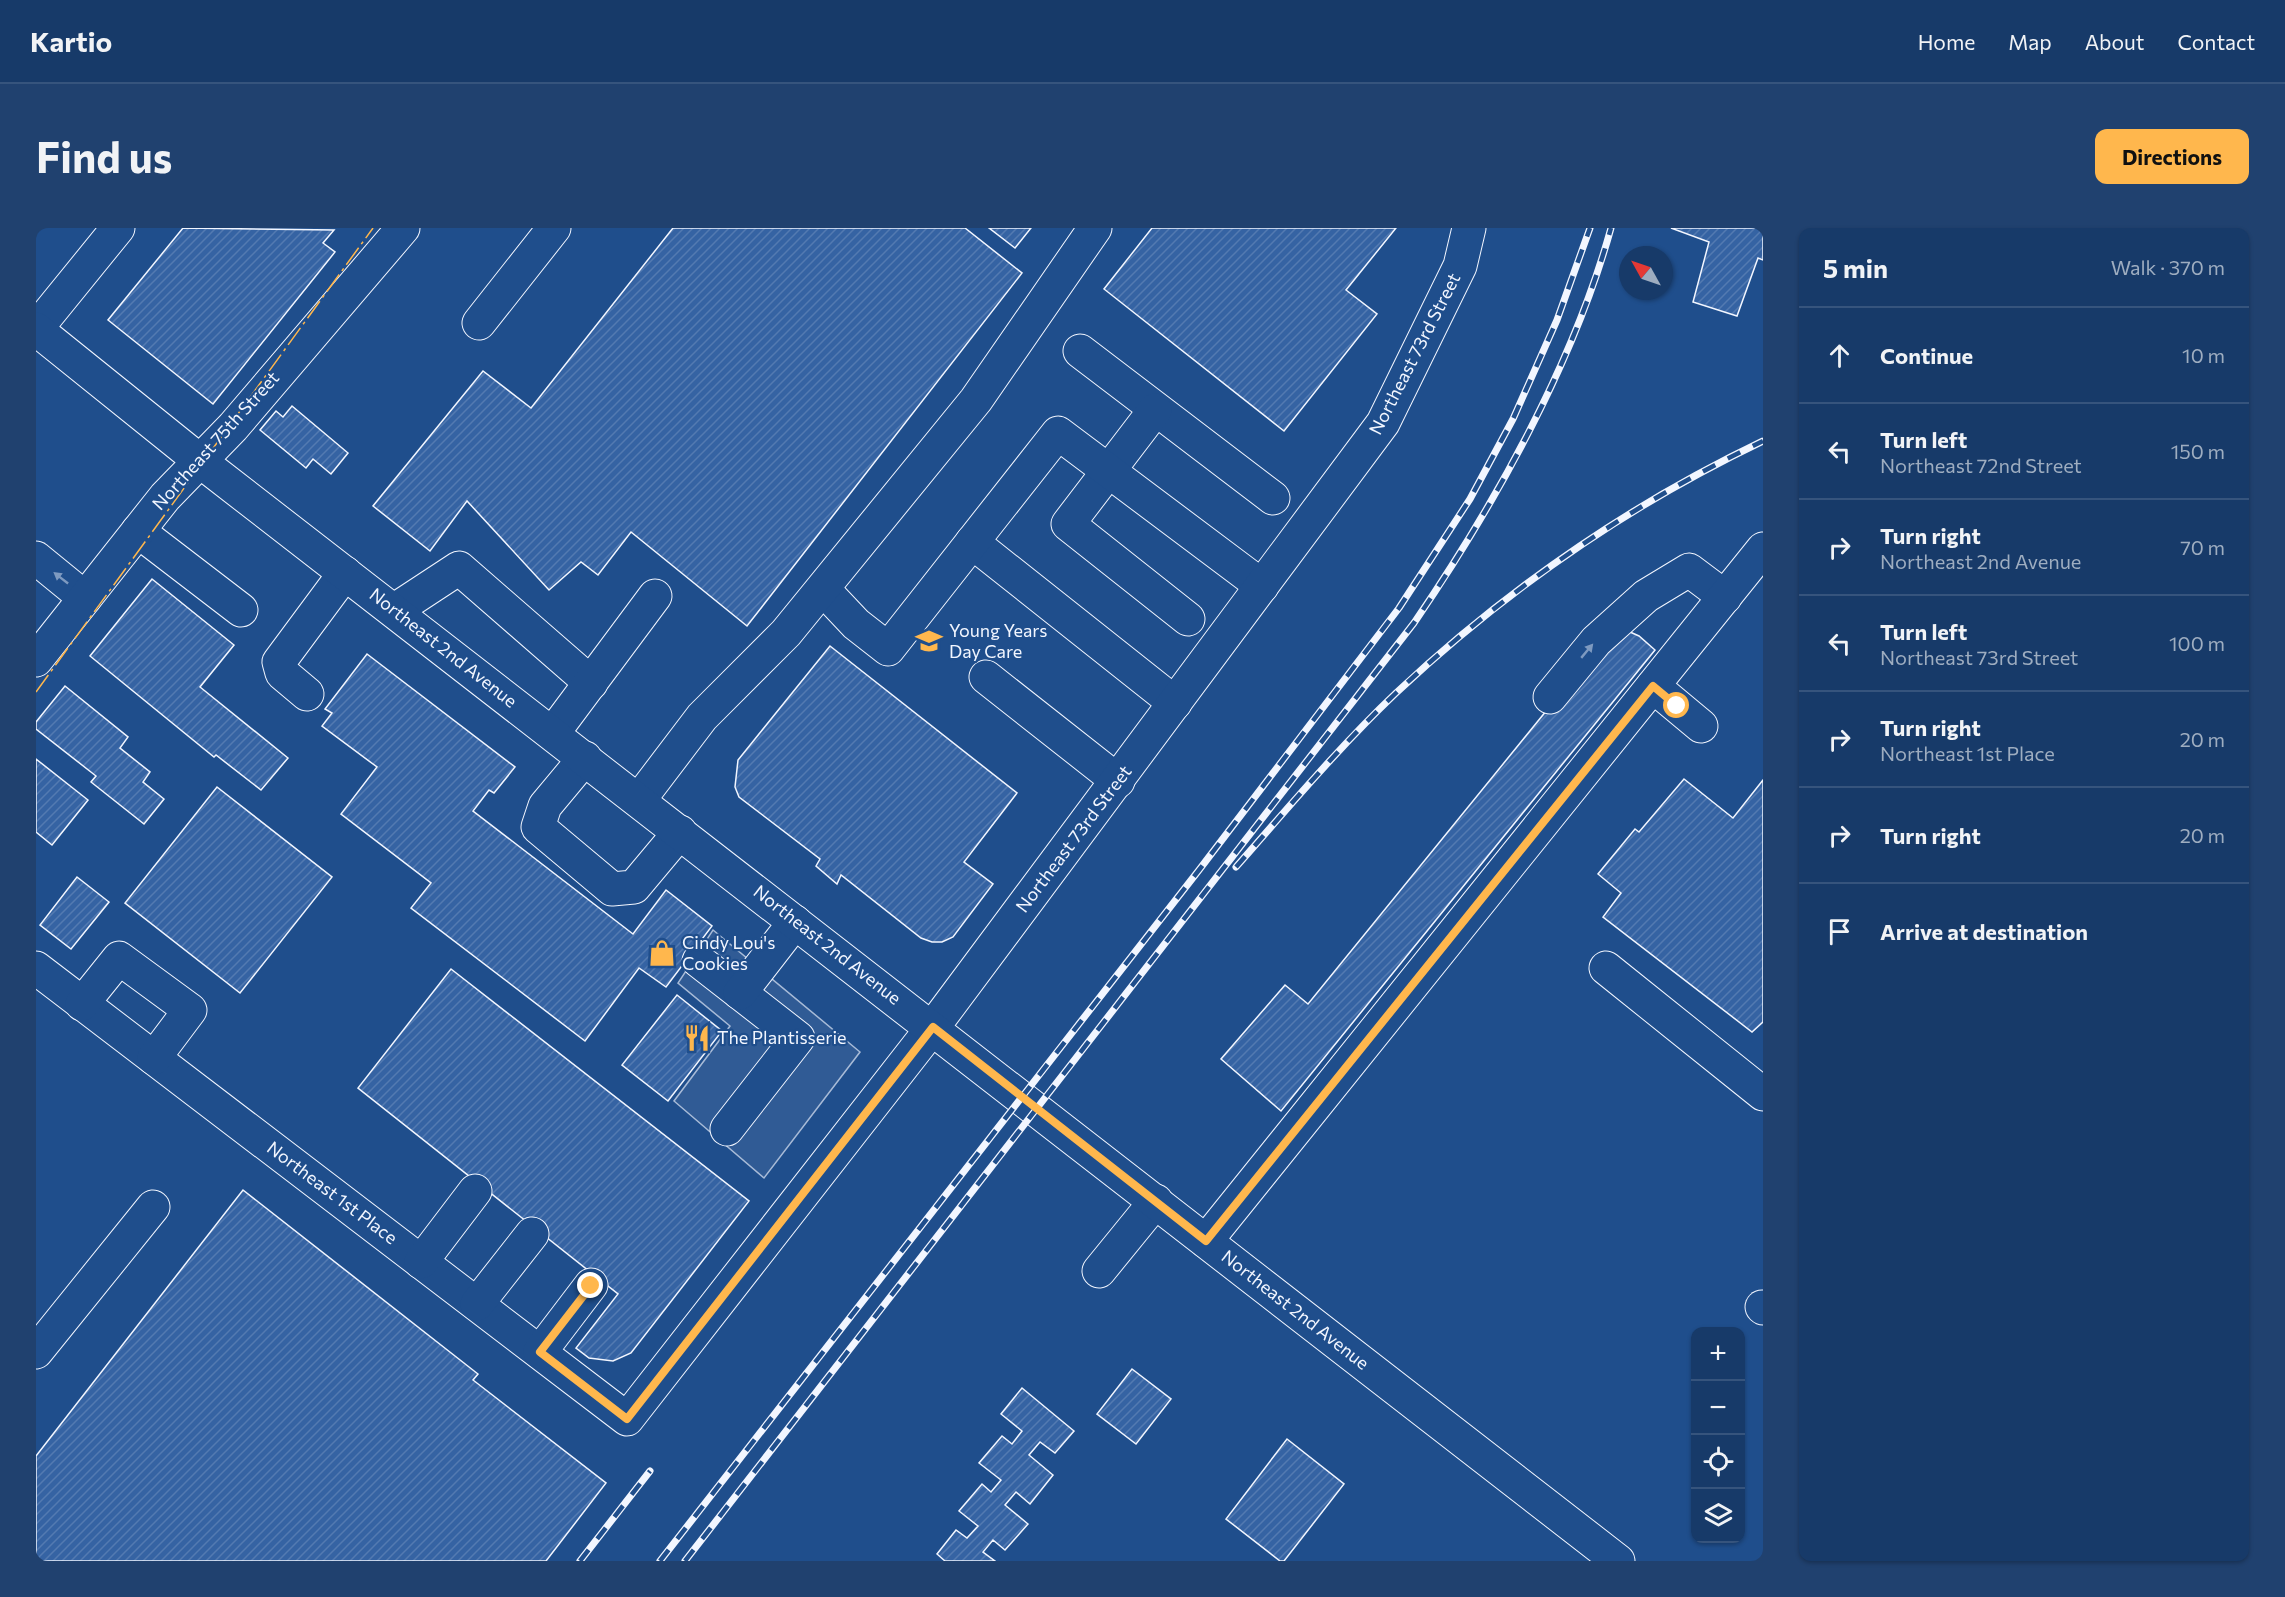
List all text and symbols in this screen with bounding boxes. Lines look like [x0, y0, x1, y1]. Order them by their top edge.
text: Kartio [30, 24, 112, 58]
text: Home [1918, 29, 1975, 54]
text: Map [2008, 29, 2052, 54]
text: About [2085, 29, 2144, 54]
text: Contact [2177, 29, 2255, 54]
button: Directions [2095, 129, 2249, 184]
text: Find us [36, 130, 172, 182]
north arrow [1619, 246, 1673, 300]
text: 5 min [1823, 252, 1888, 283]
text: Walk · 370 m [2111, 255, 2225, 279]
street label: Northeast 73rd Street [1364, 269, 1464, 438]
icon: ahead [1823, 339, 1856, 372]
text: Continue [1880, 342, 1973, 369]
text: 10 m [2182, 343, 2225, 367]
street label: Northeast 75th Street [147, 366, 283, 514]
text: Turn left [1880, 426, 1967, 453]
icon: left [1823, 435, 1856, 468]
text: 150 m [2171, 439, 2225, 463]
text: Northeast 72nd Street [1880, 453, 2082, 477]
text: Turn right [1880, 522, 1981, 549]
icon: right [1823, 531, 1856, 564]
text: 70 m [2180, 535, 2225, 559]
text: Northeast 2nd Avenue [1880, 549, 2081, 573]
one-way arrow [53, 572, 68, 584]
street label: Northeast 2nd Avenue [365, 583, 522, 712]
text: Turn left [1880, 618, 1967, 645]
place label: Young Years Day Care [949, 619, 1047, 662]
school or university icon: Young Years Day Care [914, 626, 944, 656]
icon: left [1823, 627, 1856, 660]
text: 100 m [2169, 631, 2225, 655]
one-way arrow [1580, 644, 1593, 659]
text: Northeast 73rd Street [1880, 645, 2078, 669]
route start [1663, 692, 1689, 718]
text: Turn right [1880, 714, 1981, 741]
icon: right [1823, 723, 1856, 756]
text: 20 m [2180, 727, 2225, 751]
text: Northeast 1st Place [1880, 741, 2055, 765]
street label: Northeast 73rd Street [1011, 761, 1136, 916]
icon: right [1823, 819, 1856, 852]
text: Turn right [1880, 822, 1981, 849]
text: 20 m [2180, 823, 2225, 847]
street label: Northeast 2nd Avenue [749, 880, 906, 1009]
icon: arrive [1823, 915, 1856, 948]
text: Arrive at destination [1880, 918, 2088, 945]
place label: Cindy Lou's Cookies [682, 931, 775, 974]
shop icon: Cindy Lou's Cookies [647, 938, 677, 968]
restaurant icon: The Plantisserie [682, 1023, 712, 1053]
place label: The Plantisserie [717, 1026, 847, 1048]
street label: Northeast 1st Place [263, 1136, 402, 1248]
street label: Northeast 2nd Avenue [1217, 1245, 1374, 1374]
route end [577, 1272, 603, 1298]
map controls [1691, 1327, 1745, 1543]
button: + [1691, 1327, 1745, 1381]
button: − [1691, 1381, 1745, 1435]
button: locate [1691, 1435, 1745, 1489]
button: layers [1691, 1489, 1745, 1543]

